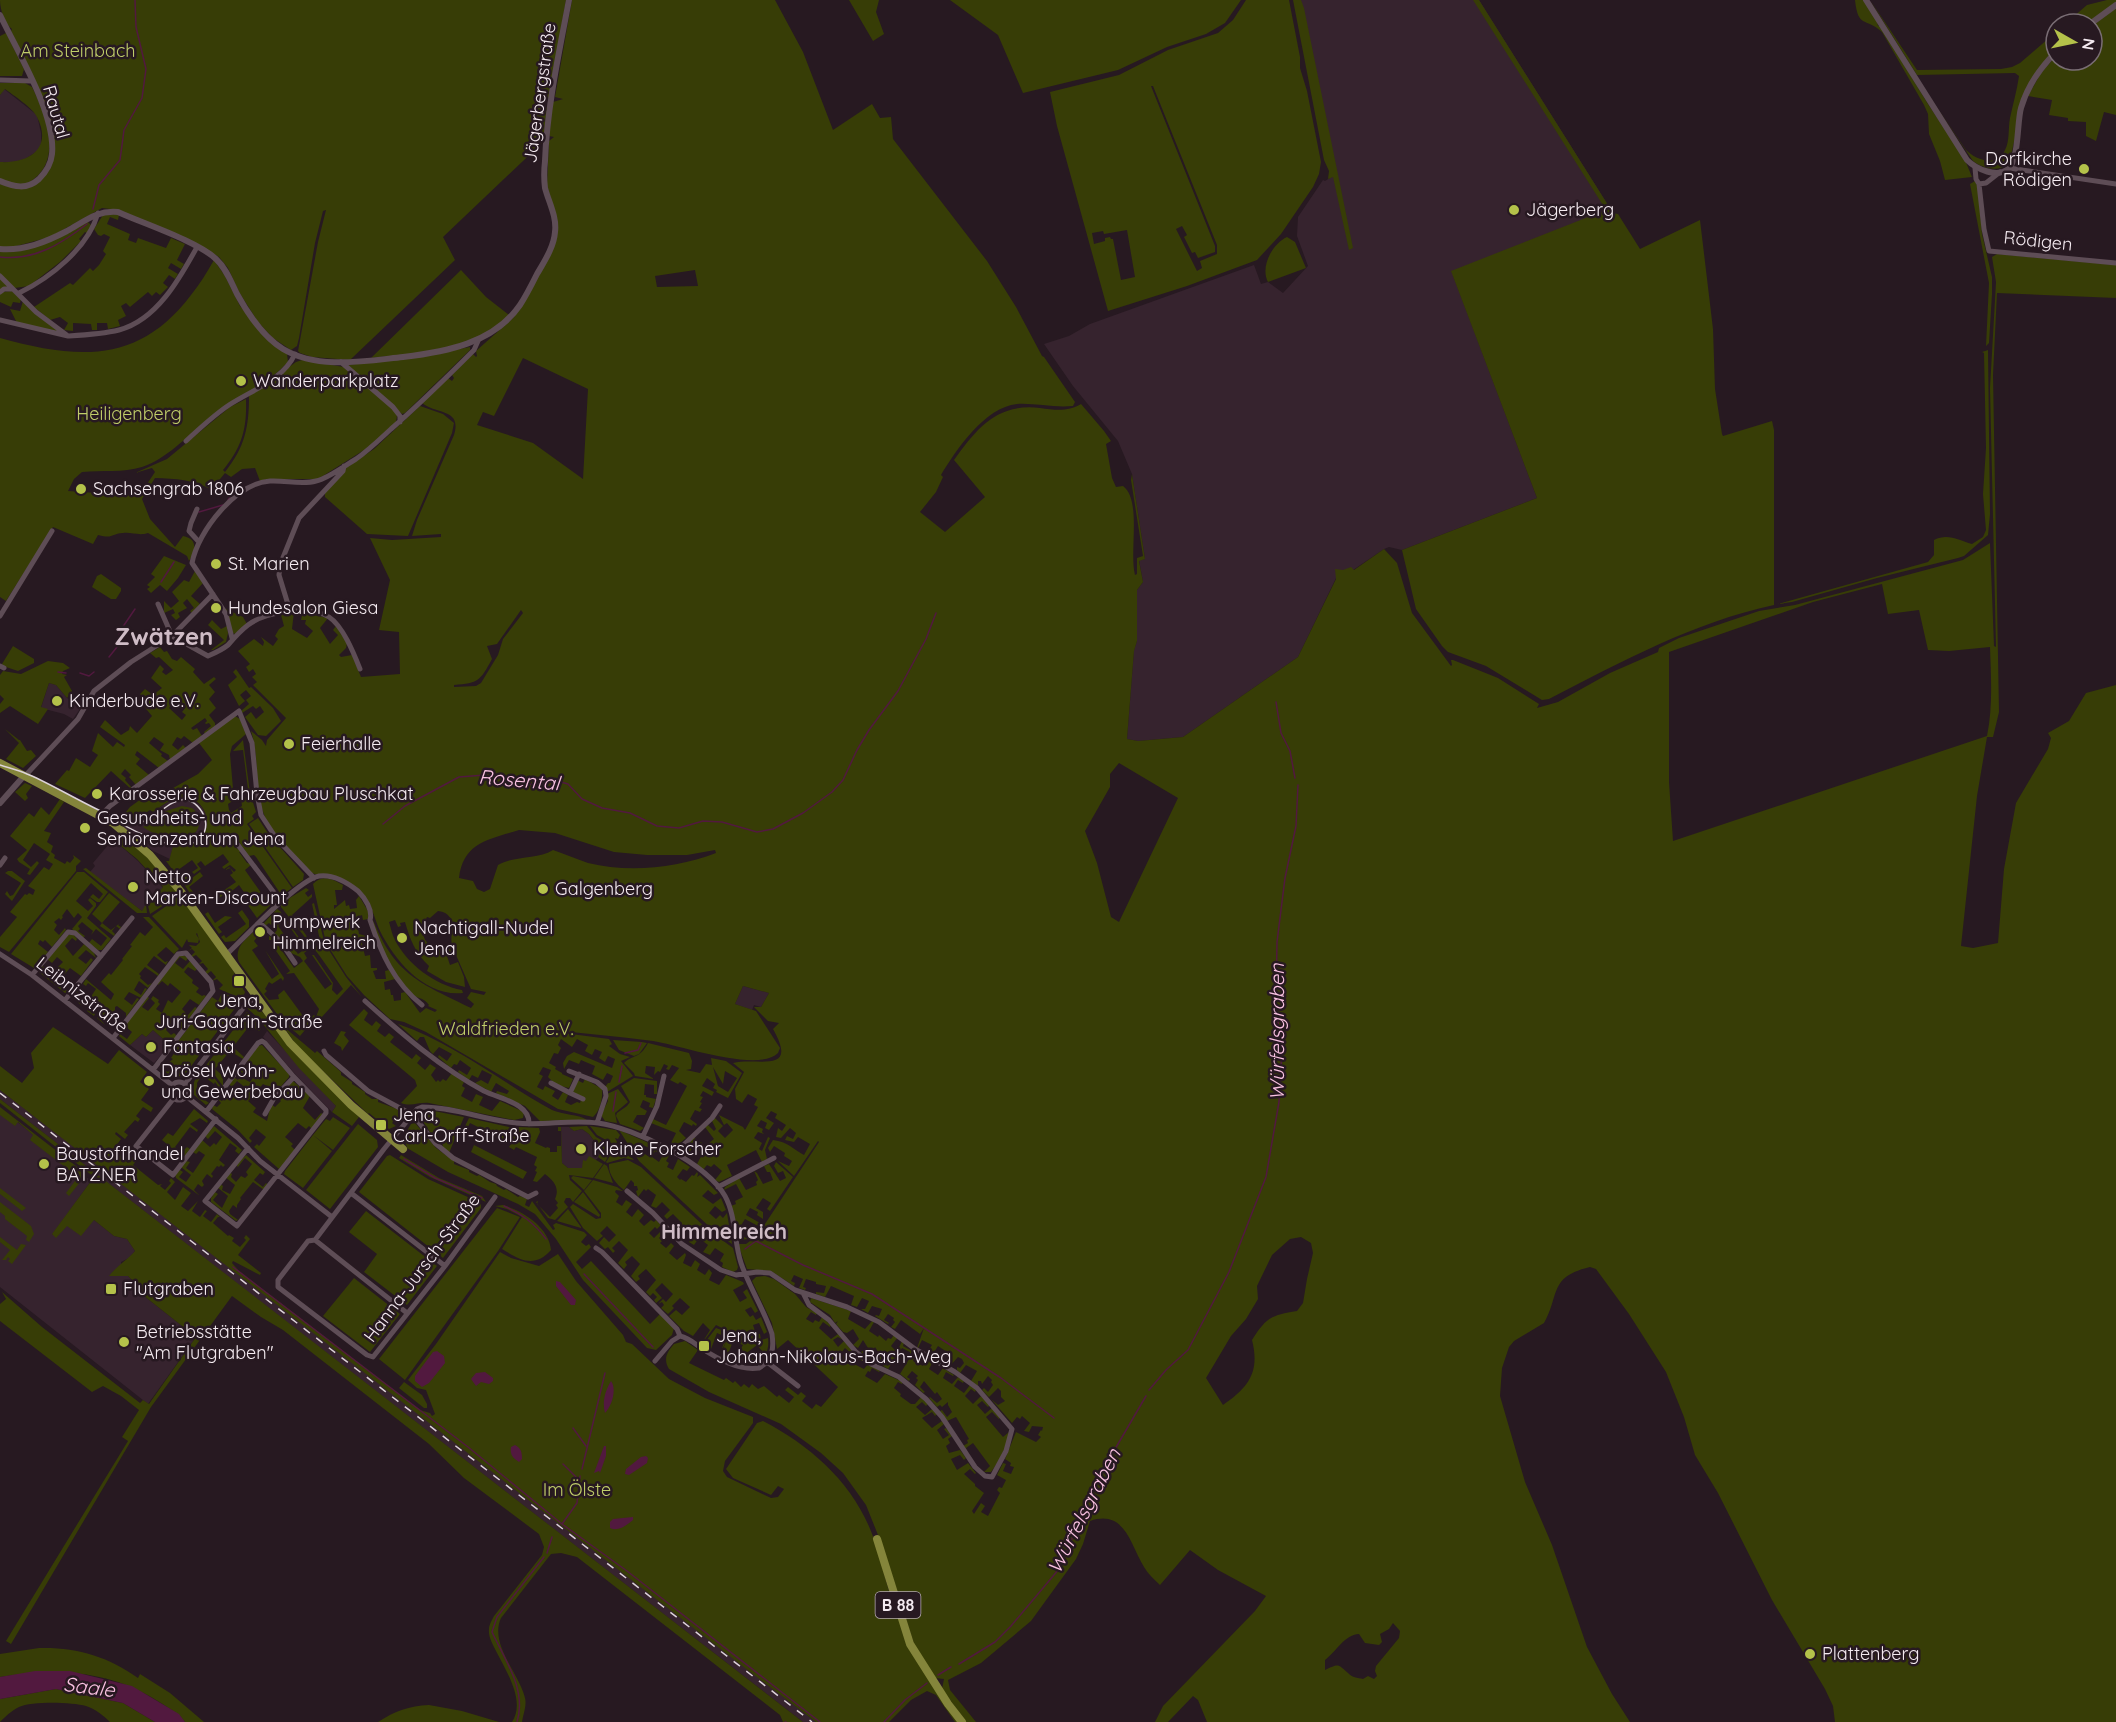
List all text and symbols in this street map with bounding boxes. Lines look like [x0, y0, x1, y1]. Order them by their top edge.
north arrow [2044, 12, 2104, 72]
street label: Jägerbergstraße [518, 21, 561, 164]
text: N [2078, 37, 2100, 52]
park label: Am Steinbach [21, 39, 135, 62]
street label: Rautal [38, 83, 75, 141]
place label: Dorfkirche Rödigen [1985, 147, 2072, 191]
marker: Dorfkirche Rödigen [2077, 162, 2091, 176]
place label: Jägerberg [1526, 198, 1614, 221]
marker: Jägerberg [1507, 203, 1521, 217]
street label: Rödigen [2002, 225, 2074, 256]
place label: Wanderparkplatz [253, 369, 399, 392]
marker: Wanderparkplatz [234, 374, 248, 388]
park label: Heiligenberg [76, 402, 182, 425]
place label: Sachsengrab 1806 [93, 477, 244, 500]
marker: Sachsengrab 1806 [74, 482, 88, 496]
place label: St. Marien [228, 552, 310, 575]
marker: St. Marien [209, 557, 223, 571]
place label: Hundesalon Giesa [228, 596, 378, 619]
marker: Hundesalon Giesa [209, 601, 223, 615]
district label: Zwätzen [115, 621, 213, 651]
place label: Kinderbude e.V. [69, 689, 199, 712]
marker: Kinderbude e.V. [50, 694, 64, 708]
place label: Feierhalle [301, 732, 381, 755]
marker: Feierhalle [282, 737, 296, 751]
water label: Rosental [478, 764, 563, 796]
place label: Karosserie & Fahrzeugbau Pluschkat [109, 782, 414, 805]
marker: Karosserie & Fahrzeugbau Pluschkat [90, 787, 104, 801]
place label: Gesundheits- und Seniorenzentrum Jena [97, 806, 285, 850]
marker: Gesundheits- und Seniorenzentrum Jena [78, 821, 92, 835]
place label: Netto Marken-Discount [145, 865, 287, 909]
place label: Galgenberg [555, 877, 653, 900]
marker: Netto Marken-Discount [126, 880, 140, 894]
marker: Galgenberg [536, 882, 550, 896]
place label: Pumpwerk Himmelreich [272, 910, 376, 954]
place label: Nachtigall-Nudel Jena [414, 916, 553, 960]
marker: Pumpwerk Himmelreich [253, 925, 267, 939]
marker: Nachtigall-Nudel Jena [395, 931, 409, 945]
street label: Leibnizstraße [32, 951, 133, 1038]
water label: Würfelsgraben [1264, 963, 1289, 1100]
marker: Jena, Juri-Gagarin-Straße [232, 974, 246, 988]
place label: Jena, Juri-Gagarin-Straße [155, 989, 323, 1033]
park label: Waldfrieden e.V. [438, 1017, 574, 1040]
place label: Fantasia [163, 1035, 234, 1058]
marker: Fantasia [144, 1040, 158, 1054]
place label: Drösel Wohn- und Gewerbebau [161, 1059, 304, 1103]
marker: Drösel Wohn- und Gewerbebau [142, 1074, 156, 1088]
place label: Jena, Carl-Orff-Straße [393, 1103, 529, 1147]
marker: Jena, Carl-Orff-Straße [374, 1118, 388, 1132]
place label: Kleine Forscher [593, 1137, 721, 1160]
place label: Baustoffhandel BATZNER [56, 1142, 184, 1186]
marker: Kleine Forscher [574, 1142, 588, 1156]
marker: Baustoffhandel BATZNER [37, 1157, 51, 1171]
street label: Hanna-Jursch-Straße [358, 1189, 485, 1346]
district label: Himmelreich [661, 1218, 787, 1244]
place label: Flutgraben [123, 1277, 214, 1300]
marker: Flutgraben [104, 1282, 118, 1296]
place label: Betriebsstätte "Am Flutgraben" [136, 1320, 274, 1364]
place label: Jena, Johann-Nikolaus-Bach-Weg [716, 1324, 951, 1368]
marker: Betriebsstätte "Am Flutgraben" [117, 1335, 131, 1349]
marker: Jena, Johann-Nikolaus-Bach-Weg [697, 1339, 711, 1353]
water label: Würfelsgraben [1041, 1444, 1126, 1577]
park label: Im Ölste [543, 1478, 611, 1501]
road number: B 88 [876, 1592, 920, 1618]
place label: Plattenberg [1822, 1642, 1919, 1665]
marker: Plattenberg [1803, 1647, 1817, 1661]
water label: Saale [62, 1671, 117, 1702]

